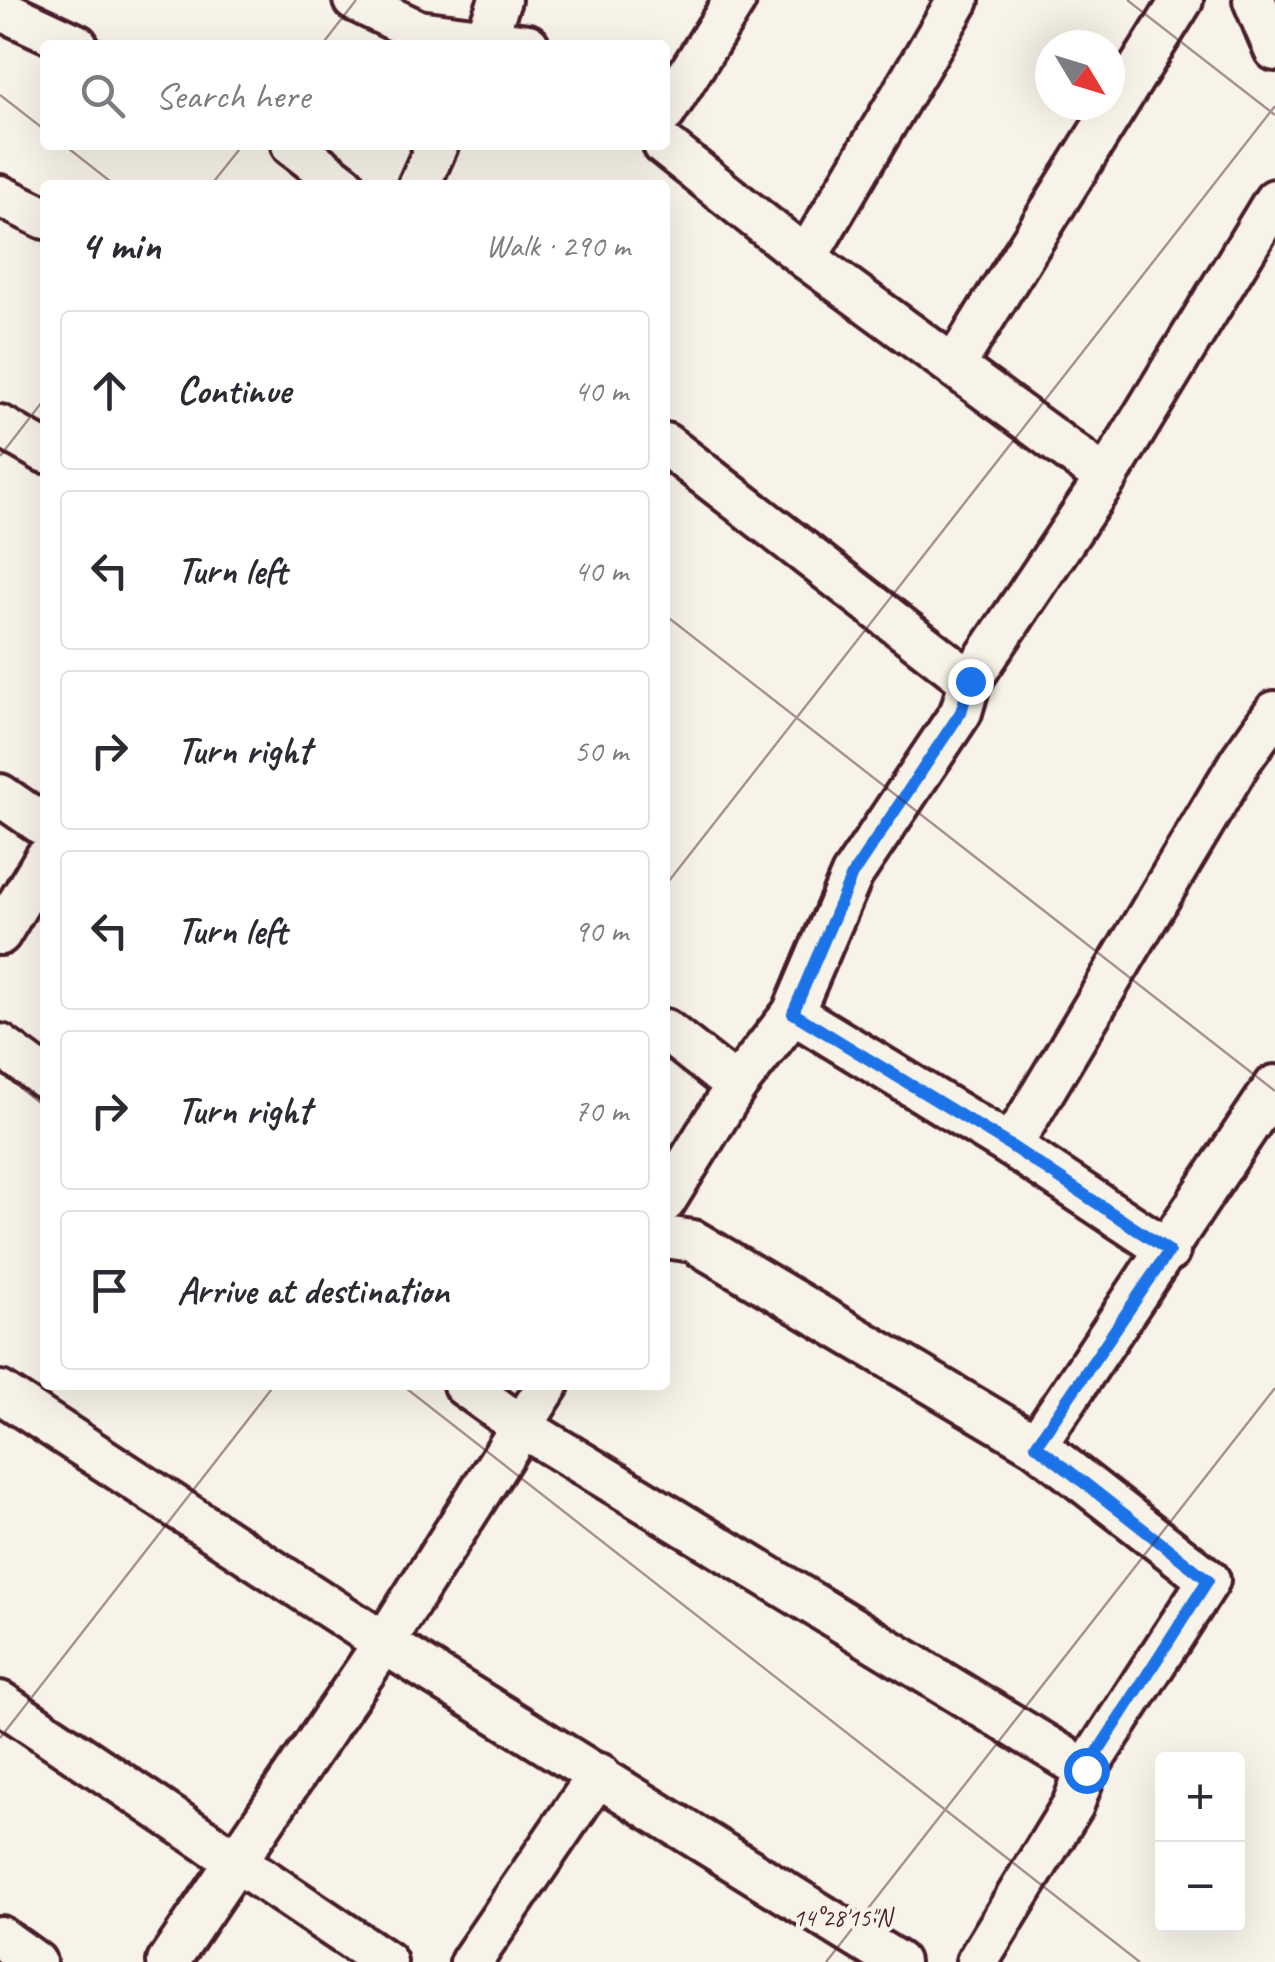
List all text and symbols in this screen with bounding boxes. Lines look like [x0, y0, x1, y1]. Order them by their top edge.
north arrow [1035, 30, 1125, 120]
search box [40, 40, 670, 150]
icon: search [75, 68, 130, 123]
text: Search here [155, 72, 310, 119]
text: 4 min [80, 219, 160, 272]
text: Walk · 290 m [486, 225, 630, 266]
icon: ahead [82, 363, 137, 418]
text: Continue [177, 367, 291, 414]
text: 40 m [574, 370, 628, 411]
icon: left [82, 543, 137, 598]
text: Turn left [177, 547, 287, 594]
text: 40 m [574, 550, 628, 591]
route end [948, 659, 994, 705]
icon: right [82, 723, 137, 778]
text: Turn right [177, 727, 311, 774]
text: 50 m [574, 730, 628, 771]
icon: left [82, 903, 137, 958]
text: Turn left [177, 907, 287, 954]
text: 90 m [574, 910, 628, 951]
icon: right [82, 1083, 137, 1138]
text: Turn right [177, 1087, 311, 1134]
text: 70 m [574, 1090, 628, 1131]
icon: arrive [82, 1263, 137, 1318]
text: Arrive at destination [177, 1267, 449, 1314]
route start [1064, 1748, 1110, 1794]
map controls [1155, 1752, 1245, 1932]
button: + [1155, 1752, 1245, 1842]
button: − [1155, 1842, 1245, 1932]
text: 14°28'15"N [793, 1902, 895, 1934]

